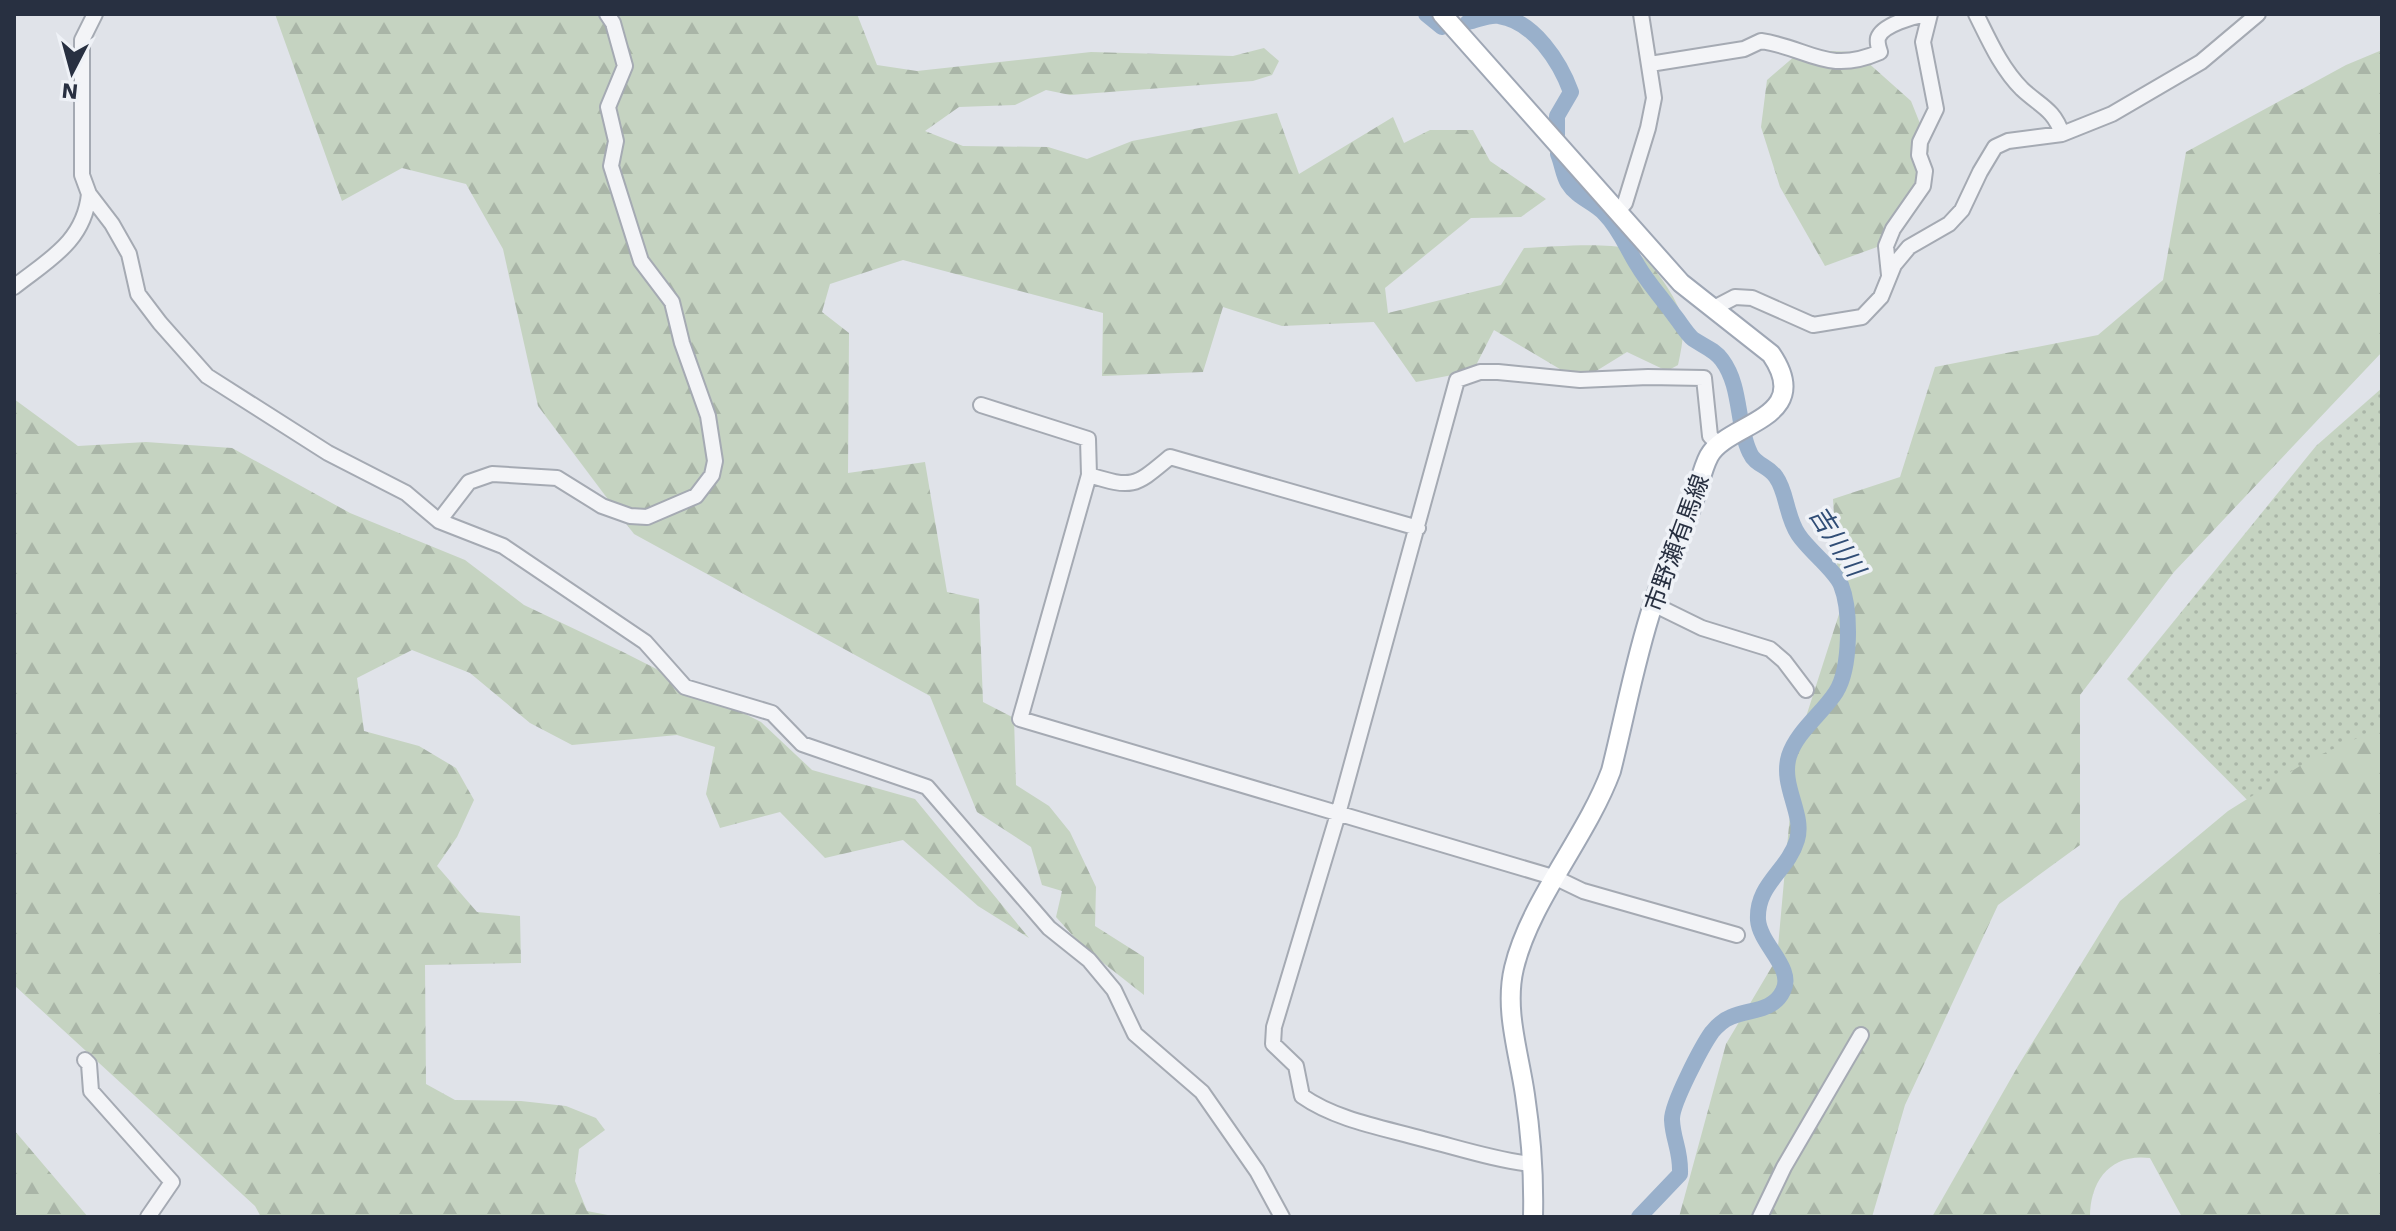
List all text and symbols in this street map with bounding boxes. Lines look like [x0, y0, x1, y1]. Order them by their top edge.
north arrow [32, 32, 112, 112]
text: N [61, 78, 79, 105]
street label: 市野瀬有馬線 [1639, 471, 1715, 615]
water label: 吉川川 [1803, 500, 1872, 584]

